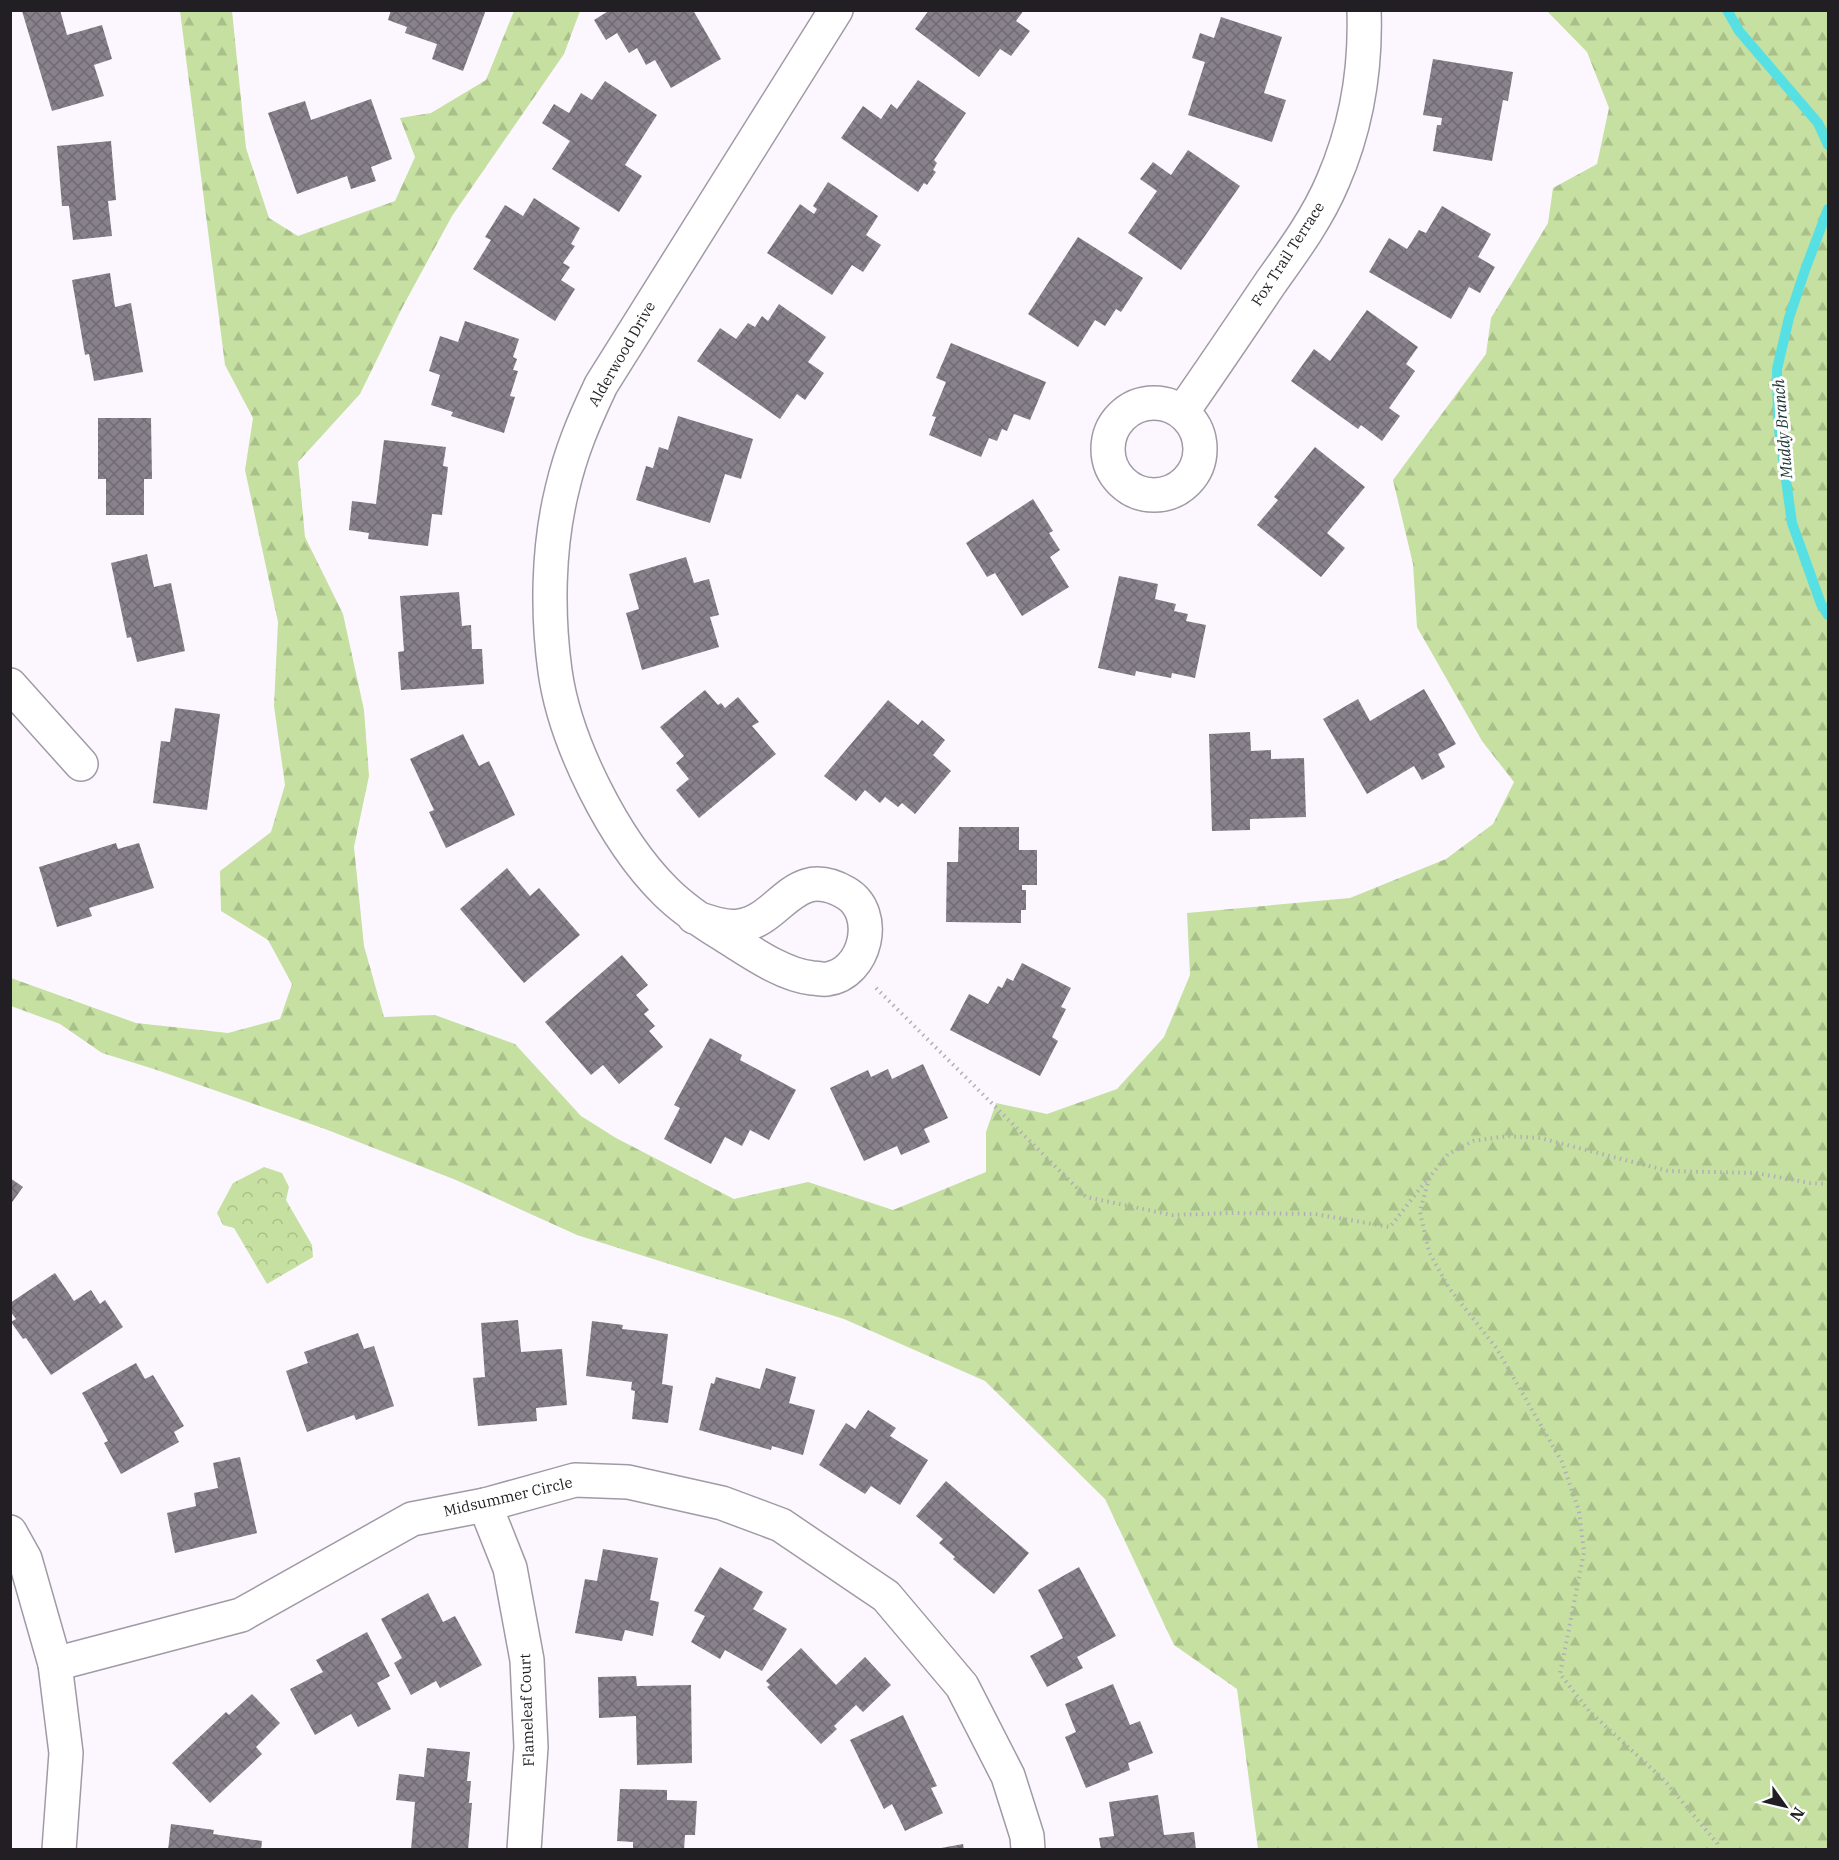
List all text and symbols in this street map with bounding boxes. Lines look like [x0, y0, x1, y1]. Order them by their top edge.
street label: Fox Trail Terrace [1247, 198, 1328, 309]
street label: Alderwood Drive [584, 298, 659, 410]
water label: Muddy Branch [1768, 378, 1796, 481]
street label: Midsummer Circle [442, 1472, 574, 1521]
street label: Flameleaf Court [515, 1653, 538, 1767]
north arrow [1755, 1776, 1815, 1836]
text: N [1786, 1804, 1809, 1825]

